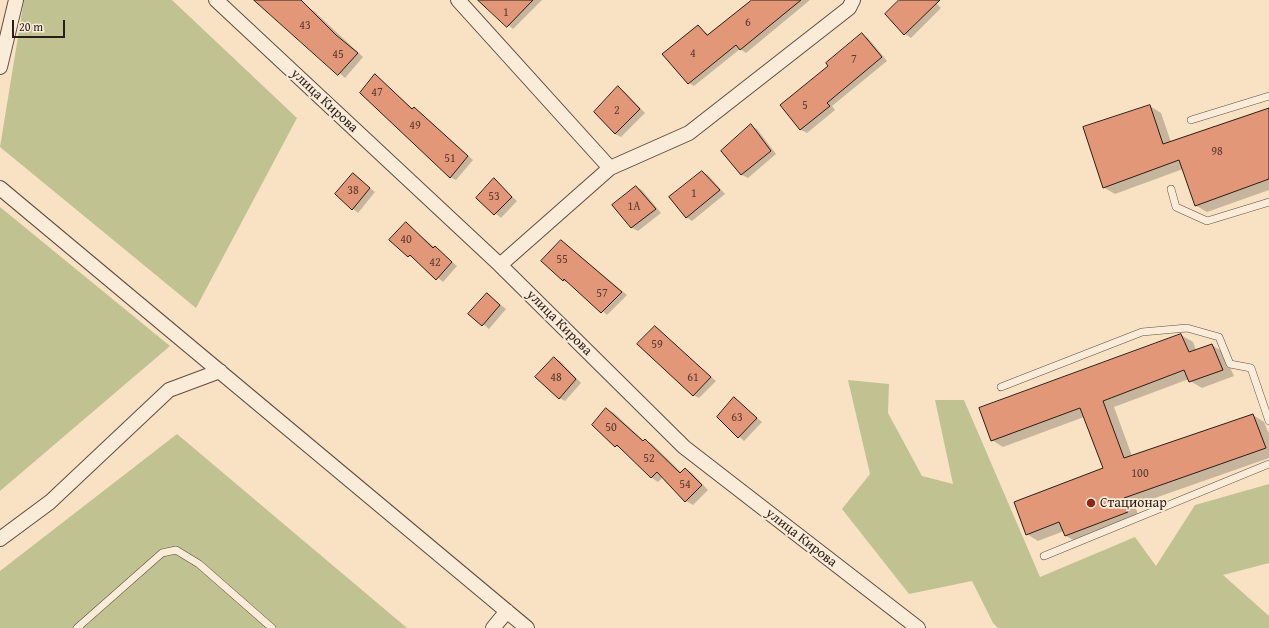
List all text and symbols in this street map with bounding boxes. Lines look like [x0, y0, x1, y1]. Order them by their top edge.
house number: 1 [503, 6, 509, 20]
scale bar [14, 12, 67, 38]
house number: 6 [745, 16, 751, 30]
text: 20 m [19, 18, 43, 35]
house number: 43 [299, 19, 311, 33]
house number: 4 [690, 47, 696, 61]
house number: 45 [332, 48, 344, 62]
house number: 7 [851, 53, 857, 67]
street label: улица Кирова [287, 66, 361, 136]
house number: 47 [371, 86, 383, 100]
house number: 5 [802, 99, 808, 113]
house number: 2 [614, 104, 620, 118]
house number: 49 [409, 119, 421, 133]
house number: 98 [1211, 145, 1223, 159]
house number: 51 [444, 152, 456, 166]
house number: 38 [347, 184, 359, 198]
house number: 1 [691, 187, 697, 201]
house number: 53 [488, 190, 500, 204]
house number: 1А [627, 200, 641, 214]
house number: 40 [400, 233, 412, 247]
house number: 55 [556, 253, 568, 267]
house number: 42 [429, 256, 441, 270]
street label: улица Кирова [523, 287, 595, 359]
house number: 57 [596, 287, 608, 301]
house number: 59 [651, 338, 663, 352]
house number: 48 [550, 371, 562, 385]
house number: 61 [687, 371, 699, 385]
house number: 63 [731, 411, 743, 425]
house number: 50 [605, 421, 617, 435]
house number: 52 [643, 452, 655, 466]
house number: 100 [1131, 467, 1149, 481]
house number: 54 [679, 478, 691, 492]
place label: Стационар [1100, 495, 1167, 511]
marker: Стационар [1085, 497, 1097, 509]
street label: улица Кирова [762, 505, 840, 571]

